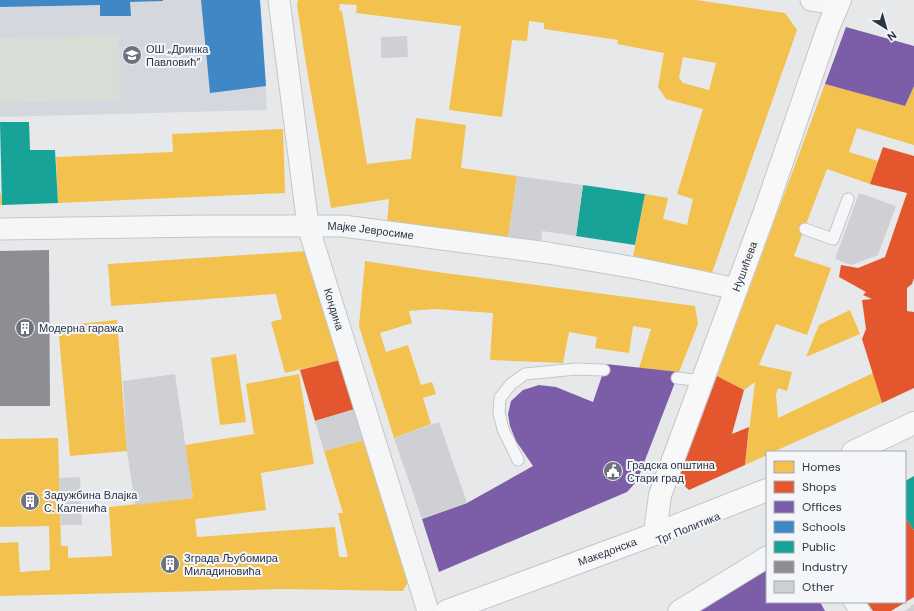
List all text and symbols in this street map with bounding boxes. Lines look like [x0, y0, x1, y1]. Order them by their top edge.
north arrow [866, 8, 906, 48]
text: N [885, 28, 899, 44]
place label: ОШ „Дринка Павловић” [146, 42, 209, 69]
school or university icon: ОШ „Дринка Павловић” [121, 44, 143, 66]
street label: Мајке Јевросиме [328, 219, 415, 242]
street label: Нушићева [729, 239, 761, 294]
street label: Кондина [321, 286, 347, 333]
building icon: Модерна гаража [14, 317, 36, 339]
place label: Модерна гаража [39, 321, 124, 335]
legend [766, 451, 906, 603]
place label: Градска општина Стари град [627, 458, 716, 485]
text: Homes [802, 459, 841, 475]
public building icon: Градска општина Стари град [602, 460, 624, 482]
text: Shops [802, 479, 837, 495]
place label: Задужбина Влајка С. Каленића [44, 488, 138, 515]
building icon: Задужбина Влајка С. Каленића [19, 490, 41, 512]
text: Offices [802, 499, 842, 515]
street label: Трг Политика [654, 508, 723, 547]
text: Schools [802, 519, 846, 535]
street label: Македонска [576, 534, 639, 569]
text: Public [802, 539, 836, 555]
place label: Зграда Љубомира Миладиновића [184, 551, 279, 578]
building icon: Зграда Љубомира Миладиновића [159, 553, 181, 575]
text: Industry [802, 559, 848, 575]
text: Other [802, 579, 835, 595]

